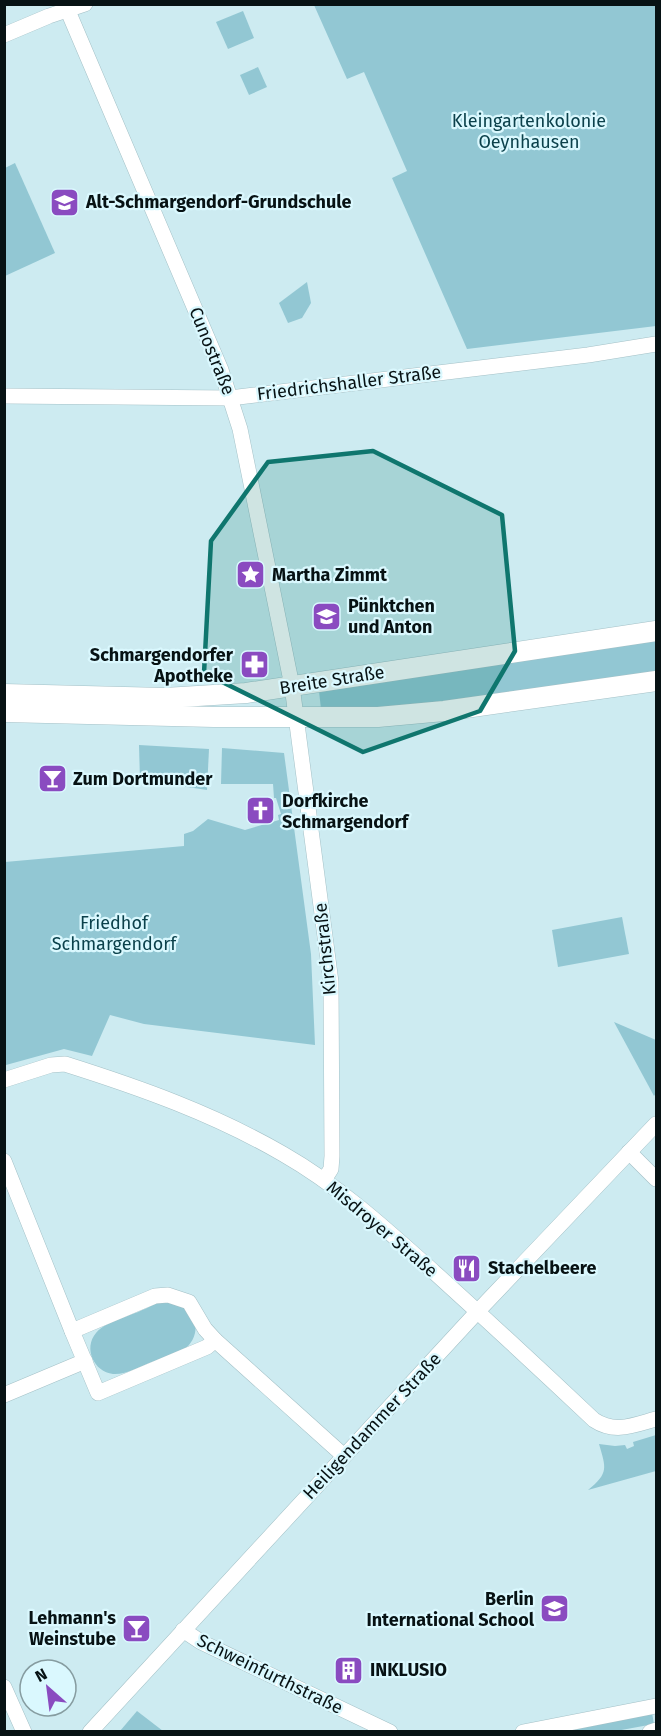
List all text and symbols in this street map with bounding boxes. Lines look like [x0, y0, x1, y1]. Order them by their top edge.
park label: Kleingartenkolonie Oeynhausen [452, 110, 606, 153]
school or university icon: Alt-Schmargendorf-Grundschule [49, 186, 81, 218]
place label: Alt-Schmargendorf-Grundschule [85, 191, 352, 213]
street label: Cunostraße [184, 304, 240, 398]
street label: Friedrichshaller Straße [256, 361, 442, 405]
place icon: Martha Zimmt [235, 559, 267, 591]
place label: Martha Zimmt [272, 564, 388, 586]
place label: Pünktchen und Anton [348, 595, 435, 638]
school or university icon: Pünktchen und Anton [311, 600, 343, 632]
place label: Schmargendorfer Apotheke [90, 644, 234, 687]
pharmacy icon: Schmargendorfer Apotheke [238, 649, 270, 681]
street label: Breite Straße [278, 661, 386, 699]
bar icon: Zum Dortmunder [36, 763, 68, 795]
place label: Zum Dortmunder [73, 768, 213, 790]
place label: Dorfkirche Schmargendorf [282, 790, 410, 833]
church icon: Dorfkirche Schmargendorf [245, 795, 277, 827]
street label: Kirchstraße [309, 902, 341, 996]
park label: Friedhof Schmargendorf [52, 912, 178, 955]
street label: Misdroyer Straße [322, 1176, 442, 1282]
restaurant icon: Stachelbeere [451, 1252, 483, 1284]
place label: Stachelbeere [488, 1257, 596, 1279]
street label: Heiligendammer Straße [298, 1348, 446, 1504]
place label: Berlin International School [366, 1588, 535, 1631]
school or university icon: Berlin International School [539, 1593, 571, 1625]
place label: Lehmann's Weinstube [28, 1607, 116, 1650]
bar icon: Lehmann's Weinstube [121, 1612, 153, 1644]
street label: Schweinfurthstraße [194, 1629, 346, 1719]
building icon: INKLUSIO [333, 1654, 365, 1686]
north arrow [18, 1658, 78, 1718]
place label: INKLUSIO [370, 1659, 447, 1681]
text: N [32, 1664, 50, 1686]

